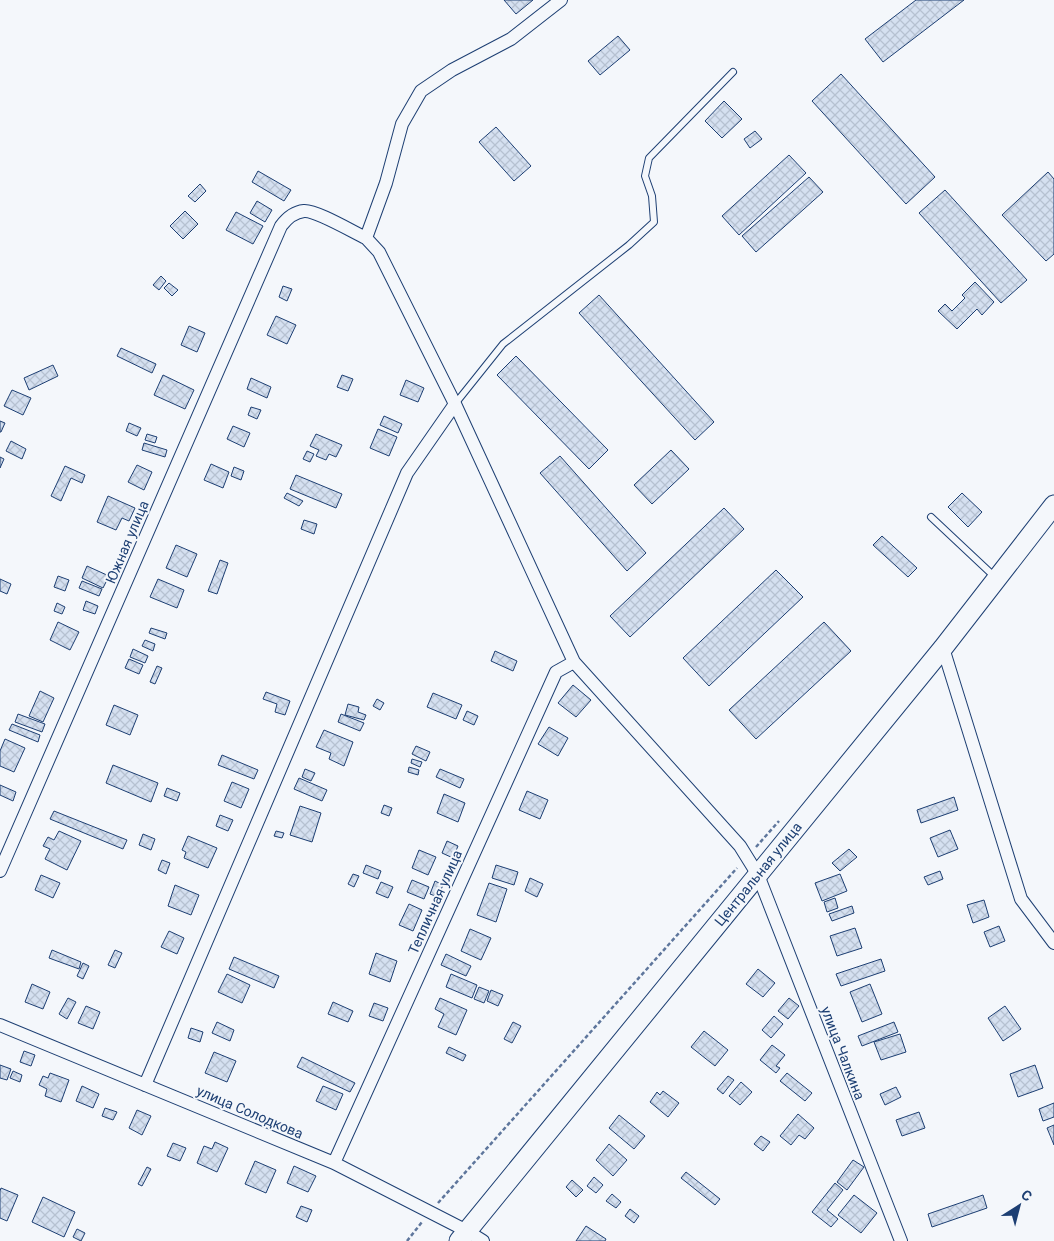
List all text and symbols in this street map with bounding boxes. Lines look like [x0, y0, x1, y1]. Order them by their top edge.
street label: Южная улица [102, 498, 152, 586]
street label: Центральная улица [711, 819, 805, 929]
street label: Тепличная улица [405, 847, 465, 957]
street label: улица Чалкина [818, 1004, 868, 1102]
street label: улица Солодкова [194, 1082, 306, 1142]
north arrow [994, 1181, 1044, 1231]
text: С [1018, 1186, 1035, 1205]

